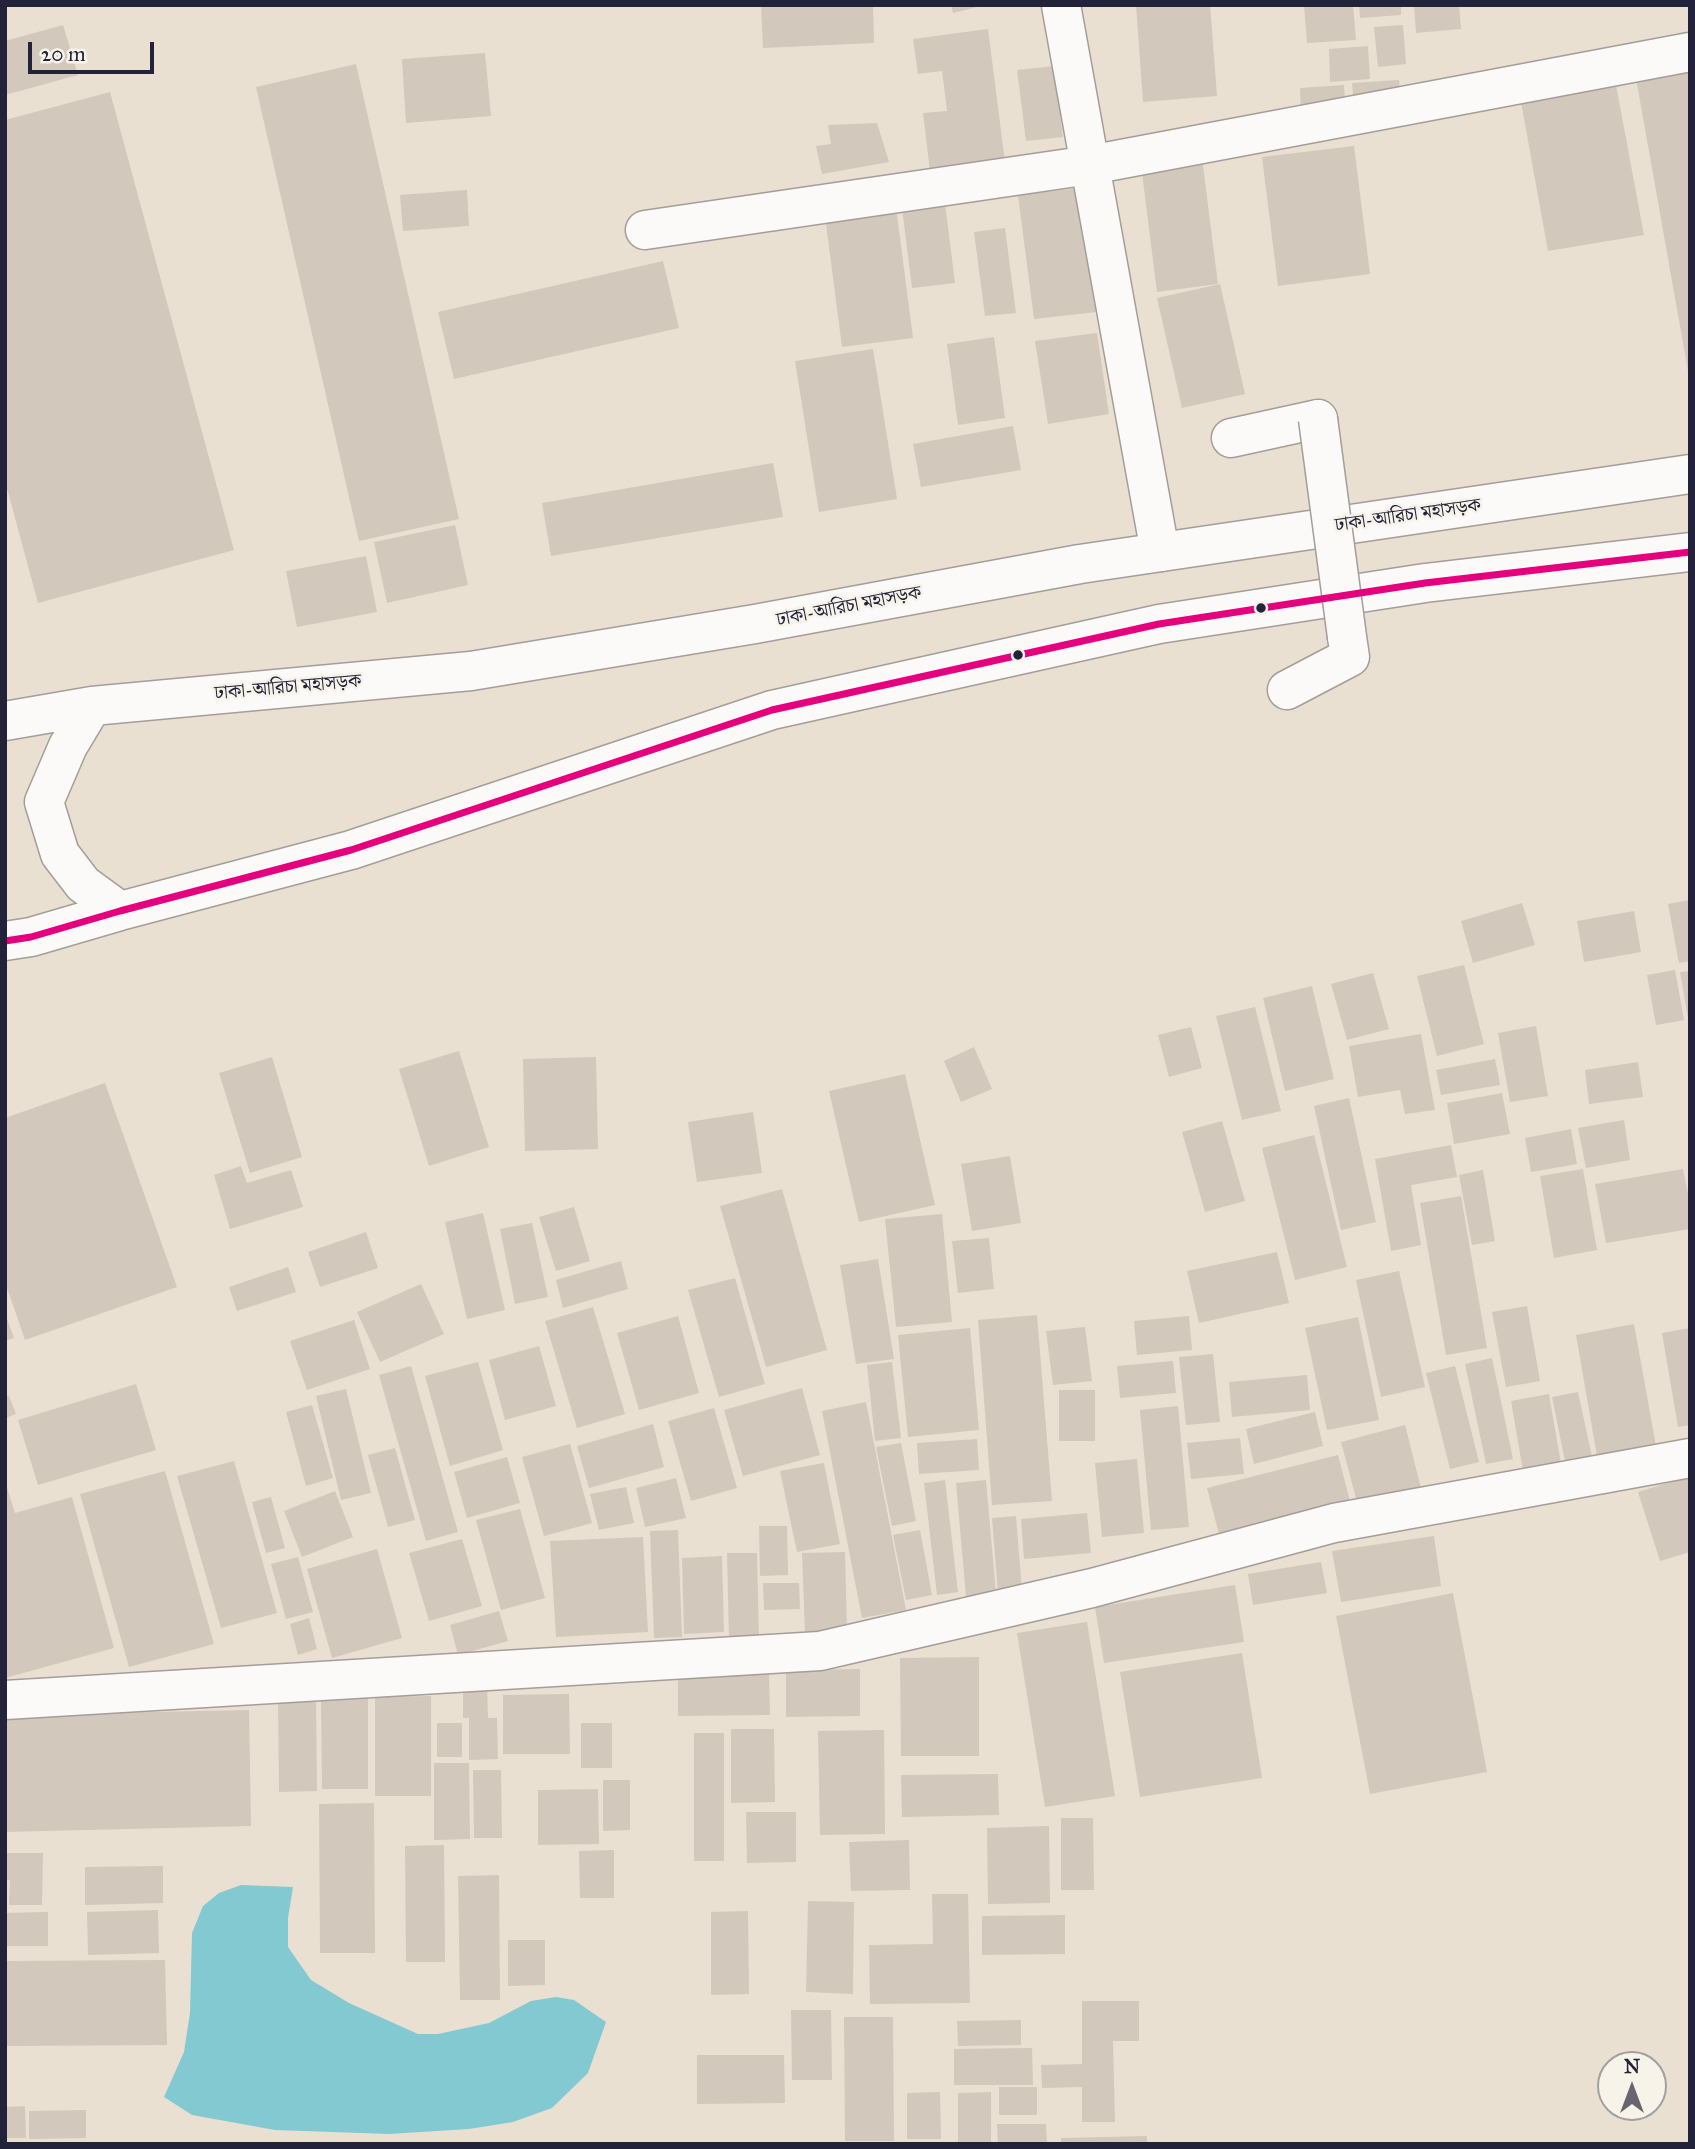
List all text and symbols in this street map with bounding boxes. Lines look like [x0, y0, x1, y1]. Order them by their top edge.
scale bar [32, 28, 158, 72]
text: 20 m [41, 41, 86, 67]
street label: ঢাকা-আরিচা মহাসড়ক [1334, 494, 1482, 538]
street label: ঢাকা-আরিচা মহাসড়ক [775, 582, 923, 632]
unlabelled marker [1254, 601, 1268, 615]
unlabelled marker [1011, 648, 1025, 662]
street label: ঢাকা-আরিচা মহাসড়ক [214, 670, 362, 706]
north arrow [1597, 2051, 1667, 2121]
text: N [1624, 2055, 1640, 2078]

